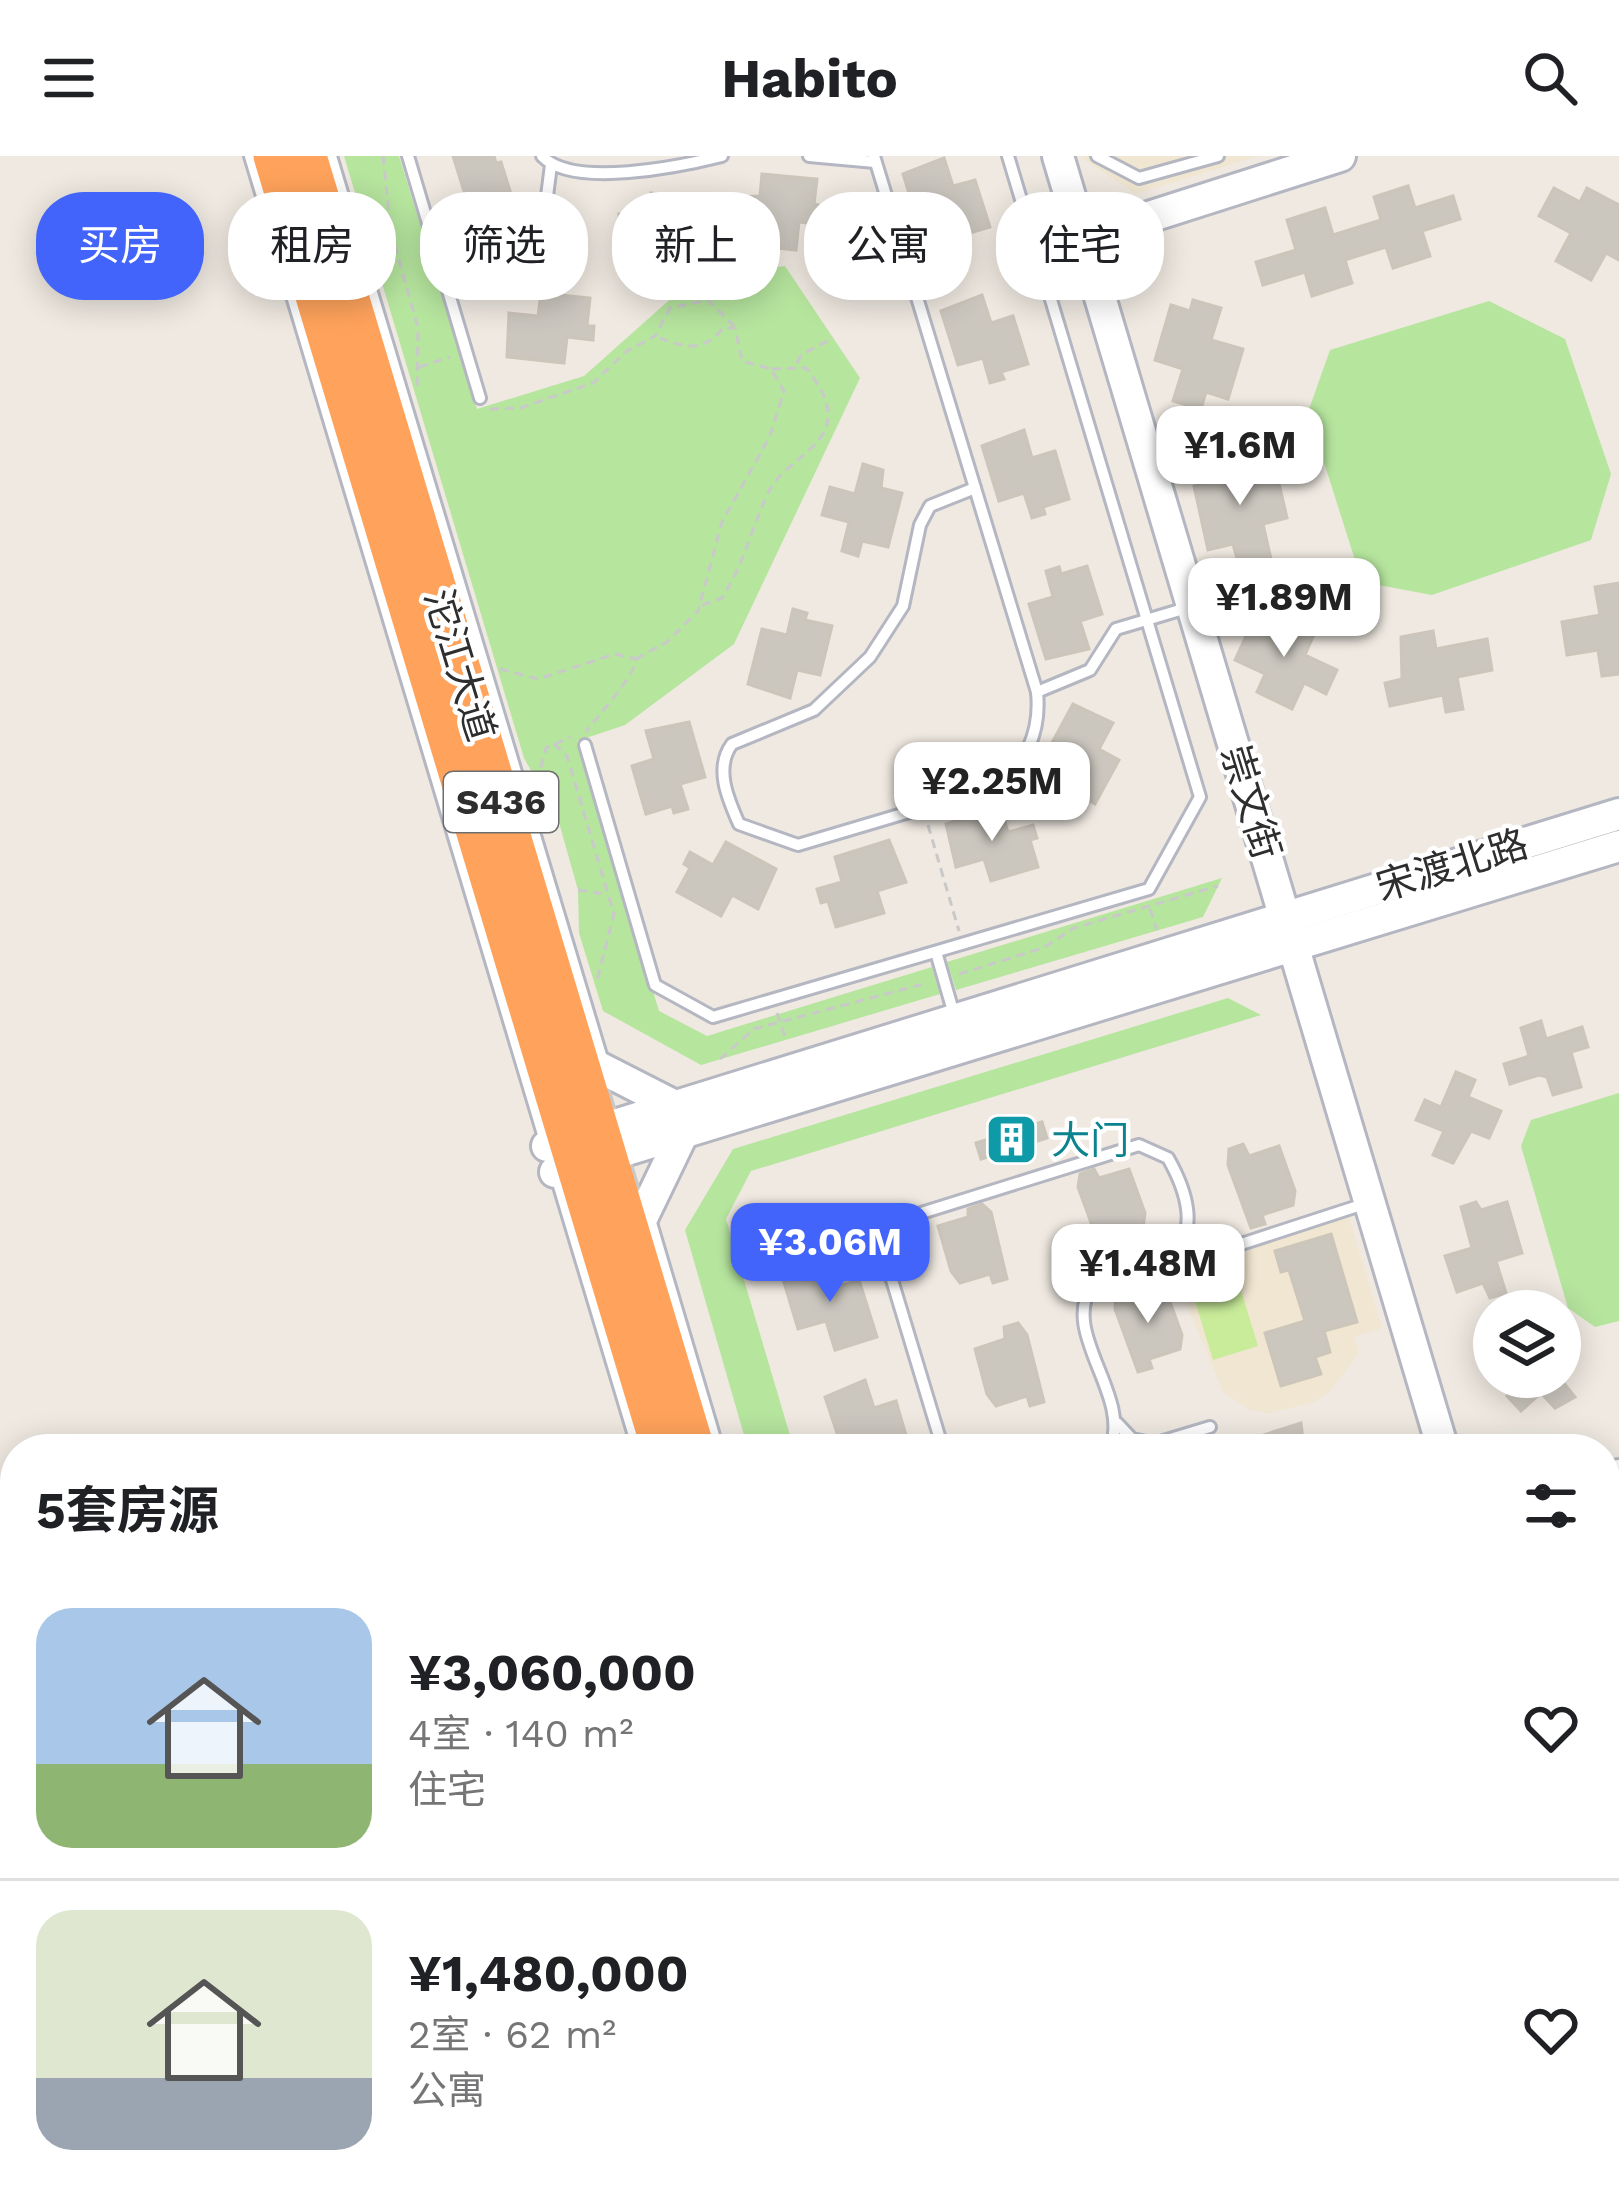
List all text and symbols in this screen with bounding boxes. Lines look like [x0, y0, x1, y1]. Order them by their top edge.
icon: menu [36, 45, 102, 111]
icon: search [1517, 45, 1583, 111]
text: Habito [721, 47, 898, 110]
chip: 买房 [36, 192, 204, 300]
chip: 租房 [228, 192, 396, 300]
chip: 筛选 [420, 192, 588, 300]
chip: 新上 [612, 192, 780, 300]
chip: 公寓 [804, 192, 972, 300]
chip: 住宅 [996, 192, 1164, 300]
pin: ¥1.6M [1156, 406, 1324, 508]
text: ¥1.6M [1183, 422, 1297, 467]
pin: ¥1.89M [1186, 558, 1382, 660]
text: ¥1.89M [1215, 574, 1353, 619]
street label: 沱江大道 [416, 584, 504, 746]
street label: 崇文街 [1212, 739, 1290, 865]
pin: ¥2.25M [894, 742, 1090, 844]
text: ¥2.25M [921, 758, 1063, 803]
road number: S436 [444, 772, 558, 832]
street label: 宋渡北路 [1371, 821, 1533, 909]
building icon: 大门 [984, 1112, 1040, 1168]
place label: 大门 [1051, 1118, 1129, 1163]
pin: ¥3.06M [732, 1203, 928, 1305]
text: ¥3.06M [758, 1219, 902, 1264]
pin: ¥1.48M [1050, 1224, 1246, 1326]
text: ¥1.48M [1078, 1240, 1218, 1285]
map controls [1473, 1290, 1581, 1398]
button: layers [1473, 1290, 1581, 1398]
icon: filters [1518, 1473, 1584, 1539]
text: 5套房源 [36, 1481, 219, 1540]
text: ¥3,060,000 [408, 1643, 696, 1702]
icon: home [132, 1656, 276, 1800]
icon: heart [1518, 1695, 1584, 1761]
text: 4室 · 140 m² [408, 1711, 633, 1756]
text: 住宅 [408, 1767, 486, 1812]
text: ¥1,480,000 [408, 1944, 689, 2003]
icon: home [132, 1958, 276, 2102]
icon: heart [1518, 1997, 1584, 2063]
text: 2室 · 62 m² [408, 2012, 616, 2057]
text: 公寓 [408, 2068, 486, 2113]

